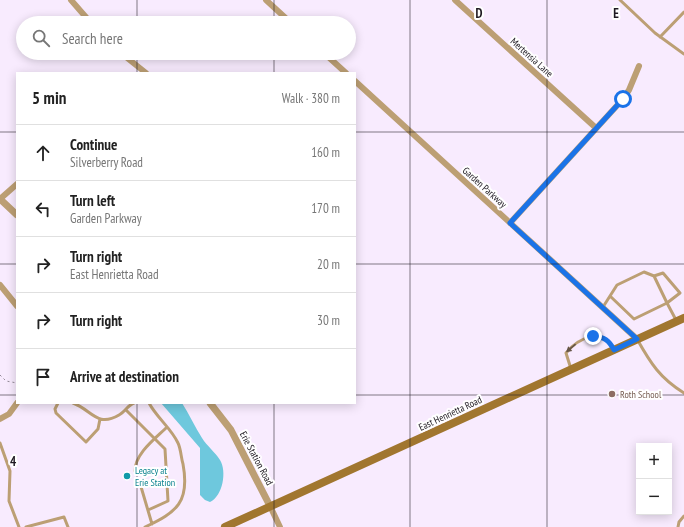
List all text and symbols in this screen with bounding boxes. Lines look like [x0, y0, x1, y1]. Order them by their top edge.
text: D [476, 5, 483, 22]
text: E [613, 5, 619, 22]
search box [16, 16, 356, 60]
icon: search [30, 27, 52, 49]
text: Search here [62, 29, 123, 48]
street label: Mertensia Lane [508, 35, 556, 80]
text: 5 min [32, 87, 66, 109]
text: Walk · 380 m [282, 90, 340, 107]
route start [614, 90, 632, 108]
text: Continue [70, 135, 117, 154]
icon: ahead [32, 142, 54, 164]
text: 160 m [311, 144, 340, 161]
text: Silverberry Road [70, 154, 143, 171]
street label: Garden Parkway [460, 164, 510, 211]
text: Turn left [70, 191, 115, 210]
icon: left [32, 198, 54, 220]
text: 170 m [311, 200, 340, 217]
text: Garden Parkway [70, 210, 142, 227]
text: Turn right [70, 247, 122, 266]
icon: right [32, 254, 54, 276]
text: 20 m [317, 256, 340, 273]
text: East Henrietta Road [70, 266, 159, 283]
icon: right [32, 310, 54, 332]
text: Turn right [70, 311, 122, 330]
text: 30 m [317, 312, 340, 329]
route end [584, 327, 602, 345]
one-way arrow [566, 344, 577, 353]
icon: arrive [32, 366, 54, 388]
text: Arrive at destination [70, 367, 179, 386]
place label: Roth School [620, 388, 662, 401]
marker: Roth School [607, 389, 617, 399]
street label: East Henrietta Road [417, 393, 484, 434]
street label: Erie Station Road [237, 429, 276, 487]
map controls [636, 443, 672, 515]
button: + [636, 443, 672, 479]
text: 4 [10, 453, 17, 470]
place label: Legacy at Erie Station [135, 464, 175, 489]
marker: Legacy at Erie Station [122, 471, 132, 481]
button: − [636, 479, 672, 515]

